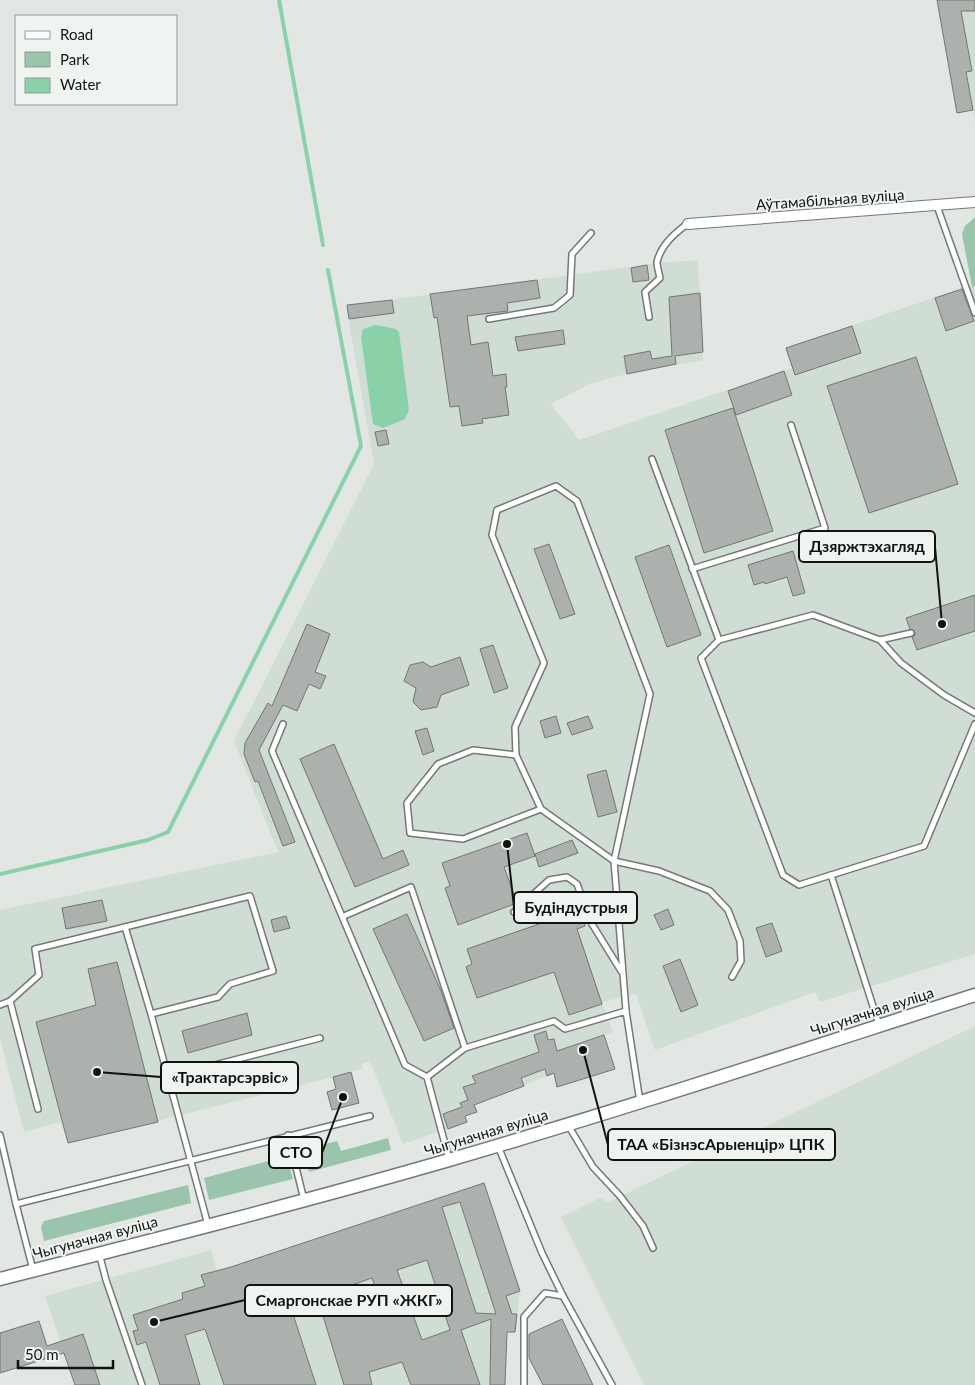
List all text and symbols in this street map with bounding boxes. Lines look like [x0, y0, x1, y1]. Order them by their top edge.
legend [15, 15, 178, 105]
text: Road [60, 25, 93, 43]
text: Park [60, 50, 90, 68]
text: Water [60, 75, 101, 93]
street label: Аўтамабільная вуліца [755, 185, 905, 213]
callout: Дзяржтэхагляд [799, 531, 935, 562]
text: Дзяржтэхагляд [809, 536, 925, 555]
callout: Будіндустрыя [514, 892, 637, 923]
text: Будіндустрыя [524, 897, 628, 916]
street label: Чыгуначная вуліца [808, 983, 936, 1039]
callout: «Трактарсэрвіс» [161, 1062, 298, 1093]
text: «Трактарсэрвіс» [171, 1067, 289, 1086]
street label: Чыгуначная вуліца [422, 1105, 550, 1159]
callout: ТАА «БізнэсАрыенцір» ЦПК [608, 1129, 835, 1160]
text: ТАА «БізнэсАрыенцір» ЦПК [617, 1134, 826, 1153]
callout: СТО [269, 1137, 322, 1168]
text: СТО [280, 1142, 312, 1161]
street label: Чыгуначная вуліца [31, 1212, 159, 1262]
callout: Смаргонскае РУП «ЖКГ» [245, 1285, 452, 1316]
text: Смаргонскае РУП «ЖКГ» [255, 1290, 443, 1309]
scale bar [18, 1338, 112, 1370]
text: 50 m [25, 1345, 59, 1363]

